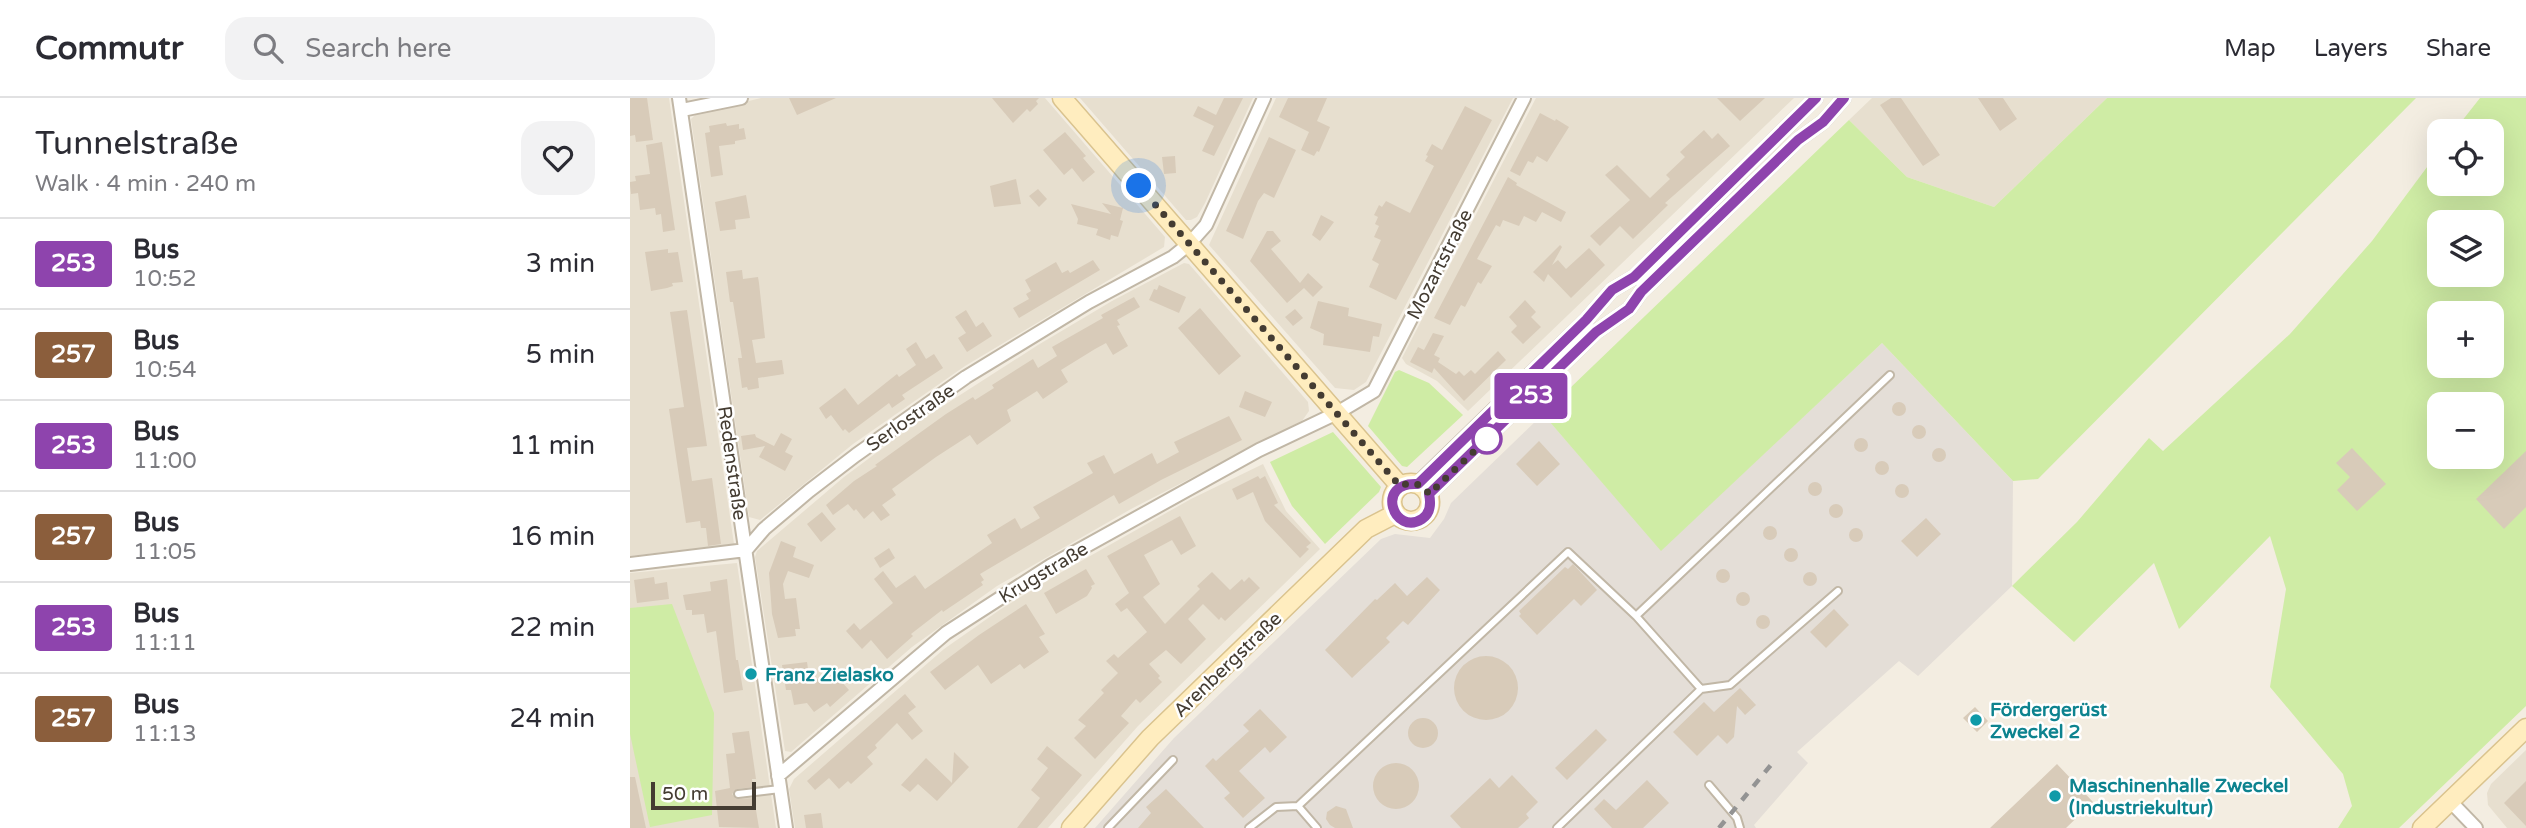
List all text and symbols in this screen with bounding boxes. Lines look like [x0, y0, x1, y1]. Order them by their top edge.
search box [225, 17, 715, 80]
text: Commutr [35, 29, 183, 68]
icon: search [249, 29, 287, 67]
text: Search here [305, 33, 451, 64]
text: Map [2224, 34, 2276, 63]
text: Layers [2314, 34, 2388, 63]
text: Share [2426, 34, 2491, 63]
map controls [2427, 119, 2504, 469]
button: locate [2427, 119, 2504, 196]
button: heart [521, 121, 595, 195]
text: Tunnelstraße [35, 124, 239, 163]
your location [1121, 168, 1156, 203]
text: Walk · 4 min · 240 m [35, 170, 256, 198]
street label: Mozartstraße [1403, 206, 1477, 323]
button: layers [2427, 210, 2504, 287]
text: Bus [133, 234, 179, 265]
text: 3 min [526, 248, 595, 279]
text: 253 [51, 249, 96, 278]
text: 10:52 [133, 265, 197, 293]
button: + [2427, 301, 2504, 378]
text: Bus [133, 325, 179, 356]
text: 5 min [526, 339, 595, 370]
text: 257 [51, 340, 96, 369]
text: 10:54 [133, 356, 197, 384]
line badge: 253 [1491, 373, 1571, 419]
street label: Serlostraße [862, 379, 959, 456]
text: 253 [1508, 381, 1554, 410]
button: − [2427, 392, 2504, 469]
street label: Redenstraße [713, 405, 751, 522]
text: Bus [133, 416, 179, 447]
unlabelled marker [1472, 424, 1502, 454]
text: 11 min [509, 430, 595, 461]
text: 253 [51, 431, 96, 460]
text: 11:00 [133, 447, 197, 475]
text: Bus [133, 507, 179, 538]
text: 16 min [509, 521, 595, 552]
text: 257 [51, 522, 96, 551]
text: 11:05 [133, 538, 197, 566]
street label: Krugstraße [995, 538, 1092, 608]
text: Bus [133, 598, 179, 629]
street label: Arenbergstraße [1169, 608, 1286, 722]
text: 22 min [509, 612, 595, 643]
text: 253 [51, 613, 96, 642]
text: 11:11 [133, 629, 197, 657]
place label: Franz Zielasko [765, 664, 894, 686]
marker: Franz Zielasko [743, 666, 759, 682]
text: Bus [133, 689, 179, 720]
place label: Fördergerüst Zweckel 2 [1990, 699, 2108, 743]
text: 24 min [509, 703, 595, 734]
text: 257 [51, 704, 96, 733]
marker: Fördergerüst Zweckel 2 [1968, 712, 1984, 728]
text: 11:13 [133, 720, 197, 748]
place label: Maschinenhalle Zweckel (Industriekultur) [2069, 775, 2288, 819]
scale bar [651, 779, 756, 811]
text: 50 m [662, 783, 708, 805]
marker: Maschinenhalle Zweckel (Industriekultur) [2047, 788, 2063, 804]

